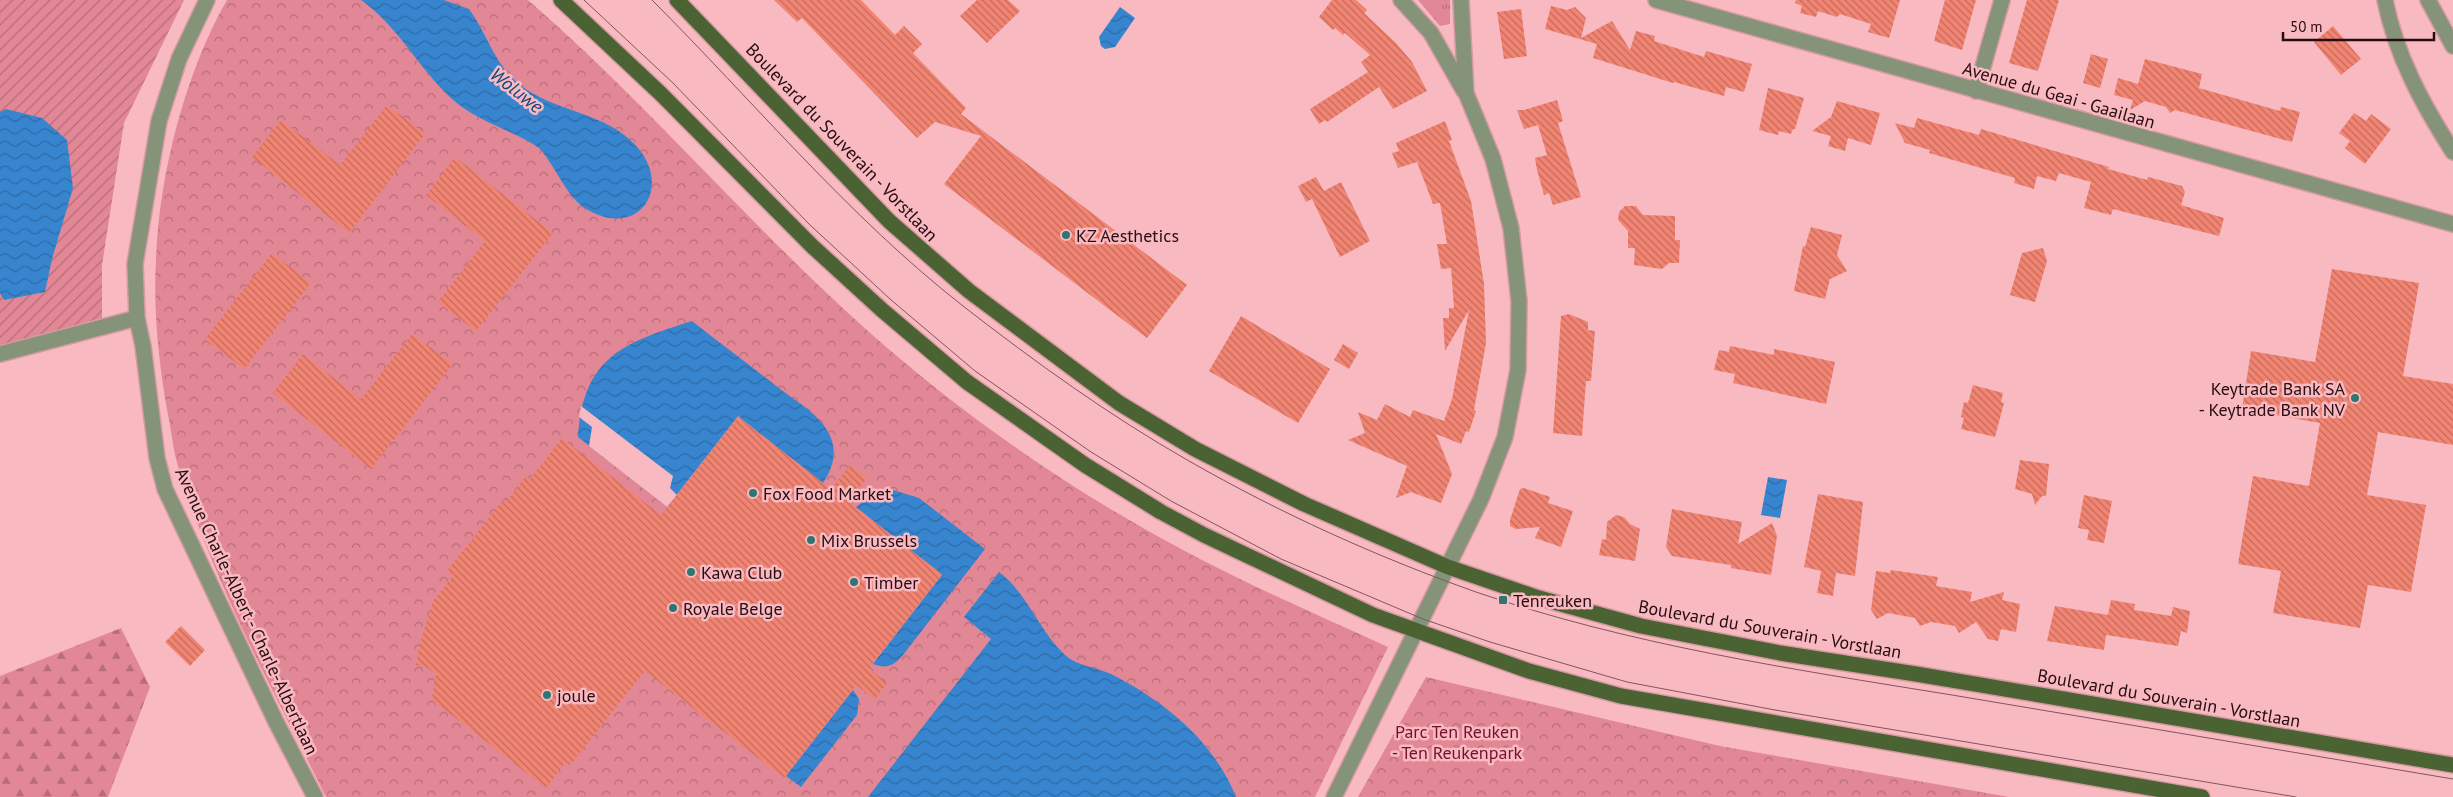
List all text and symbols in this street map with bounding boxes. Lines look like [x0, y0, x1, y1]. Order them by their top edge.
scale bar [2283, 10, 2434, 42]
text: 50 m [2290, 17, 2323, 36]
street label: Boulevard du Souverain - Vorstlaan [741, 38, 943, 246]
street label: Avenue du Geai - Gaailaan [1960, 57, 2158, 133]
water label: Woluwe [486, 62, 548, 118]
place label: KZ Aesthetics [1076, 224, 1179, 247]
marker: KZ Aesthetics [1060, 229, 1072, 241]
place label: Keytrade Bank SA - Keytrade Bank NV [2199, 377, 2346, 421]
marker: Keytrade Bank SA - Keytrade Bank NV [2349, 392, 2361, 404]
street label: Avenue Charle-Albert - Charle-Albertlaan [170, 464, 324, 758]
place label: Fox Food Market [763, 482, 891, 505]
marker: Fox Food Market [747, 487, 759, 499]
place label: Mix Brussels [821, 529, 917, 552]
marker: Mix Brussels [805, 534, 817, 546]
place label: Kawa Club [701, 561, 782, 584]
marker: Kawa Club [685, 566, 697, 578]
place label: Timber [864, 571, 918, 594]
marker: Timber [848, 576, 860, 588]
place label: Tenreuken [1513, 589, 1592, 612]
marker: Tenreuken [1497, 594, 1509, 606]
street label: Boulevard du Souverain - Vorstlaan [1637, 595, 1903, 663]
place label: Royale Belge [683, 597, 783, 620]
marker: Royale Belge [667, 602, 679, 614]
street label: Boulevard du Souverain - Vorstlaan [2036, 664, 2302, 732]
place label: joule [557, 684, 596, 707]
marker: joule [541, 689, 553, 701]
park label: Parc Ten Reuken - Ten Reukenpark [1392, 720, 1523, 764]

